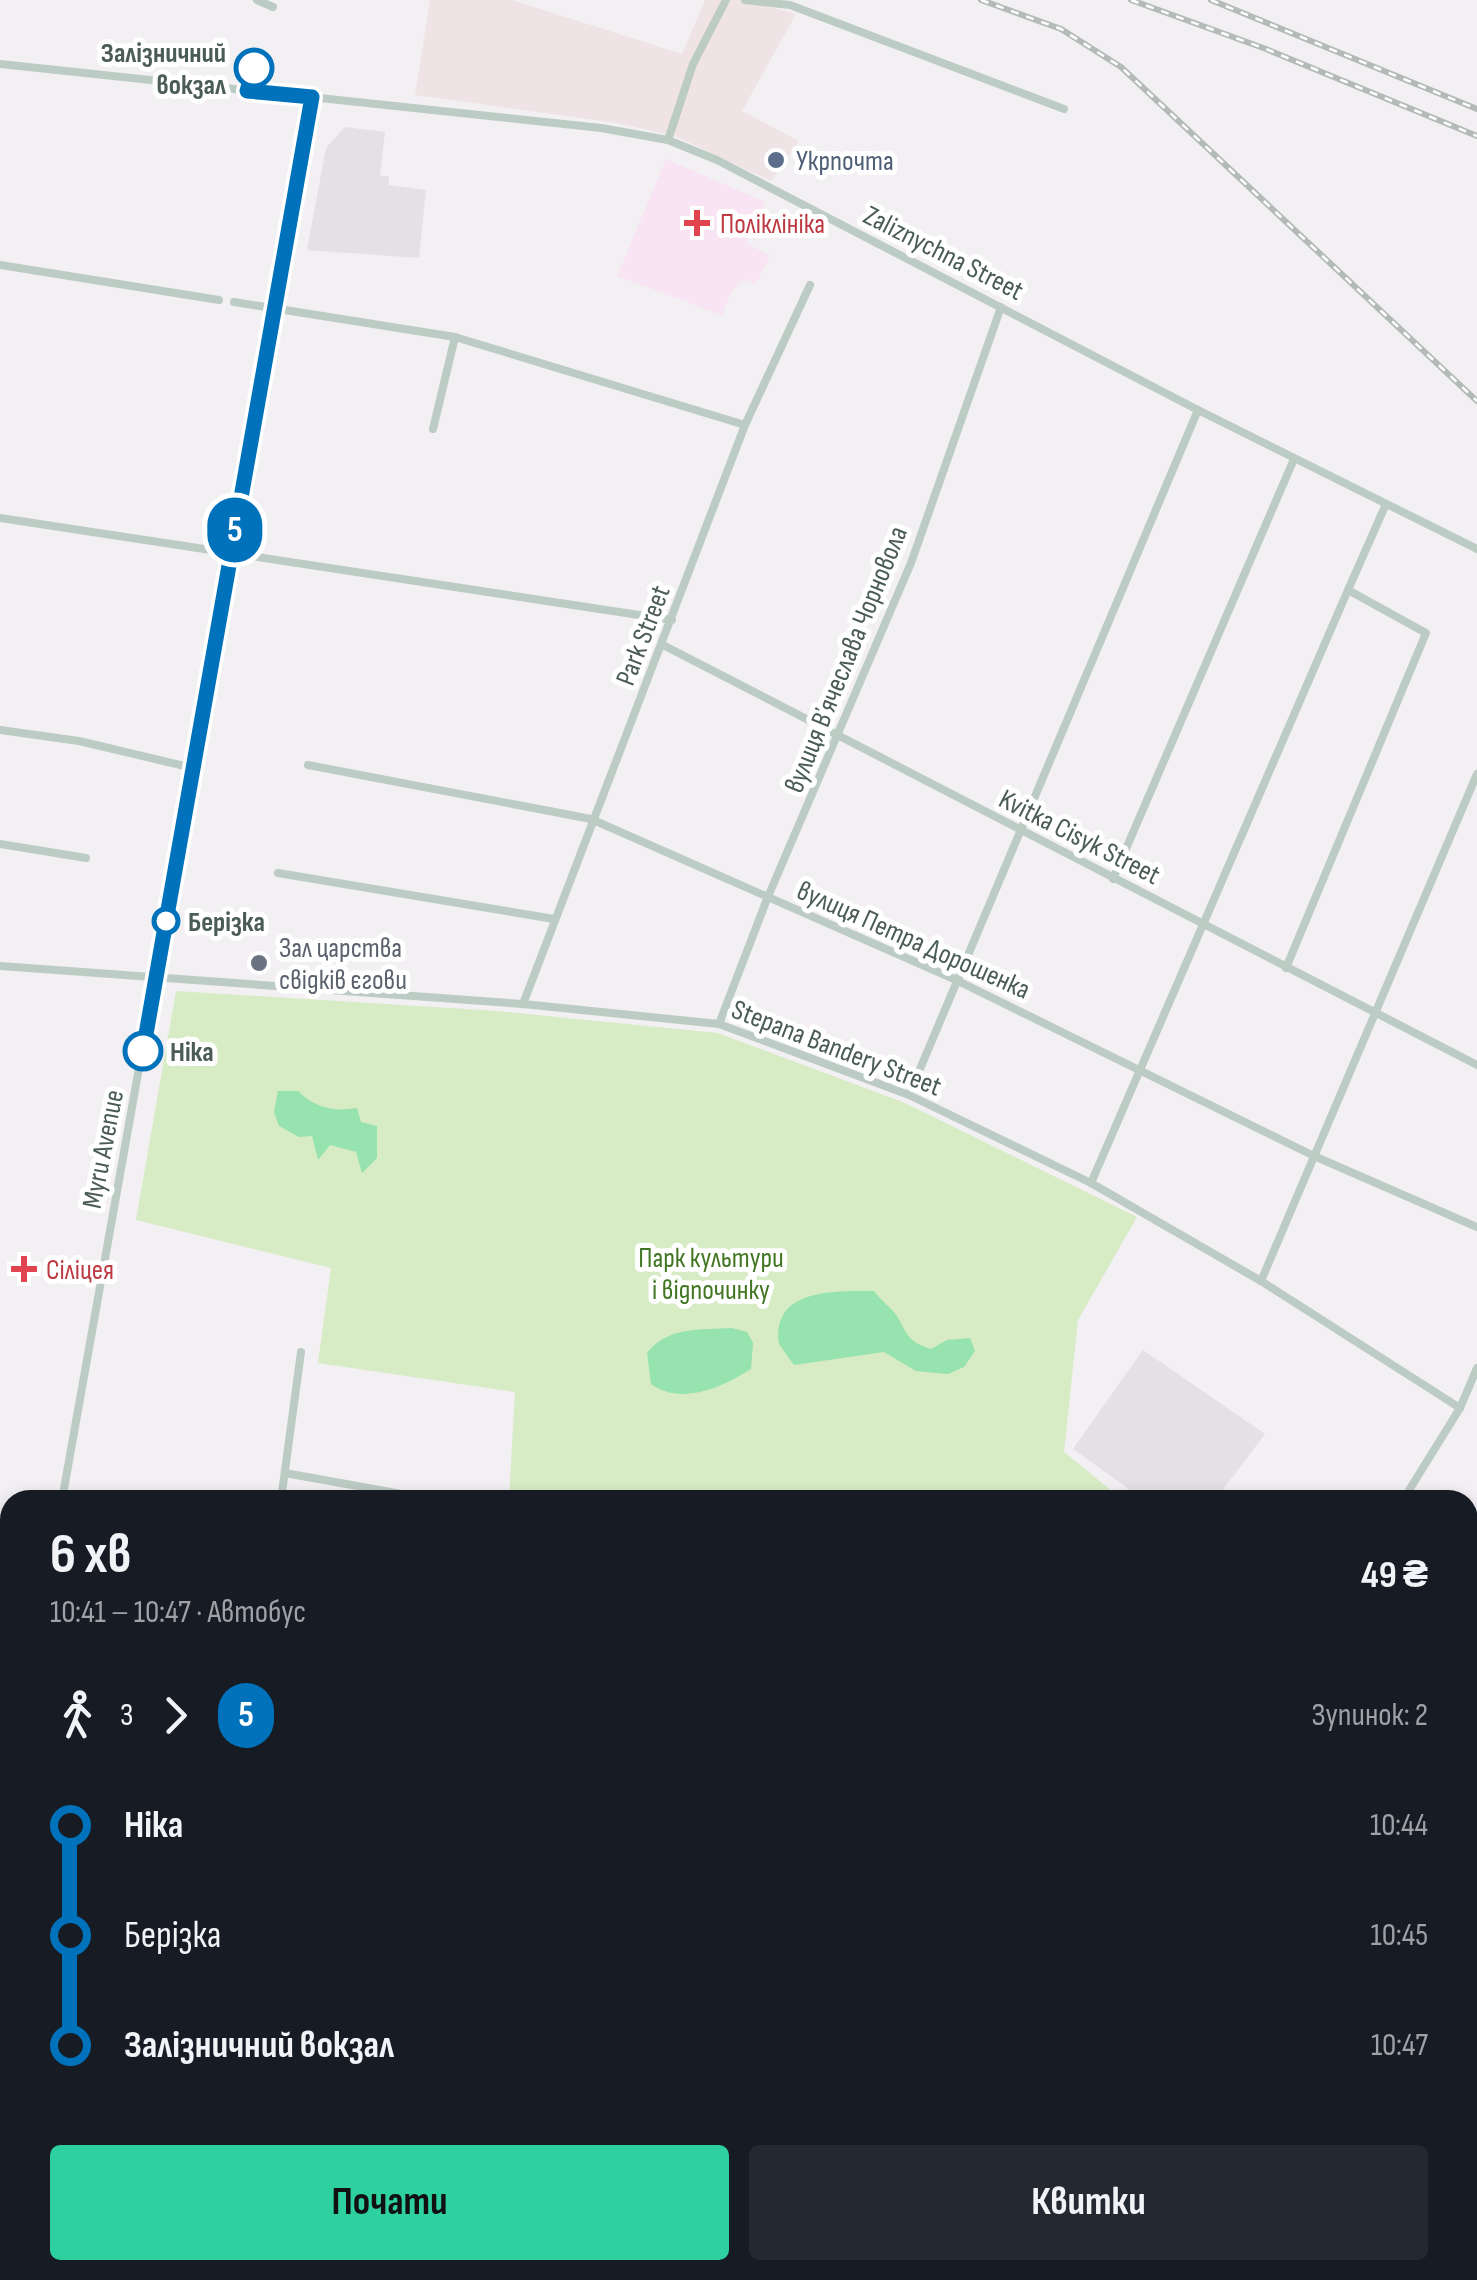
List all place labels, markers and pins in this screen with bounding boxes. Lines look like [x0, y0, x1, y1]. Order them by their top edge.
place label: Залізничний вокзал [101, 37, 226, 102]
marker: Залізничний вокзал [235, 49, 273, 87]
place label: Укрпочта [796, 145, 894, 178]
marker: Укрпочта [765, 149, 787, 171]
place label: Поліклініка [720, 208, 825, 241]
marker: Поліклініка [684, 210, 710, 236]
place label: Берізка [188, 906, 265, 939]
marker: Берізка [153, 908, 179, 934]
place label: Зал царства свідків єгови [279, 932, 407, 997]
marker: Зал царства свідків єгови [248, 952, 270, 974]
marker: Ніка [124, 1032, 162, 1070]
place label: Ніка [170, 1036, 214, 1069]
place label: Сіліцея [46, 1254, 114, 1287]
marker: Сіліцея [11, 1256, 37, 1282]

